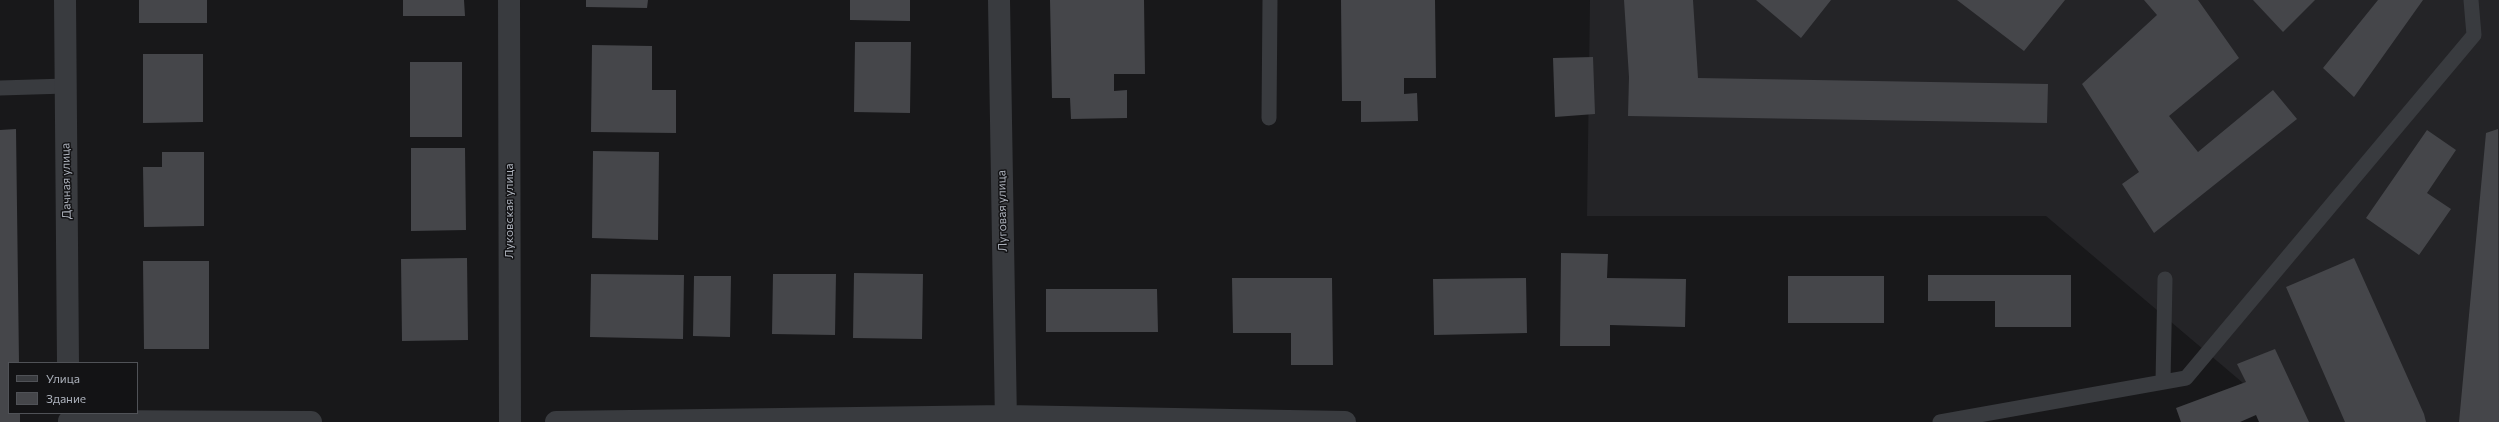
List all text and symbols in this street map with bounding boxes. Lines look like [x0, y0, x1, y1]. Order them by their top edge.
street label: Дачная улица [58, 143, 74, 219]
street label: Луковская улица [502, 164, 516, 258]
street label: Луговая улица [994, 170, 1010, 252]
legend [8, 362, 138, 414]
text: Улица [46, 371, 80, 385]
text: Здание [46, 391, 86, 405]

